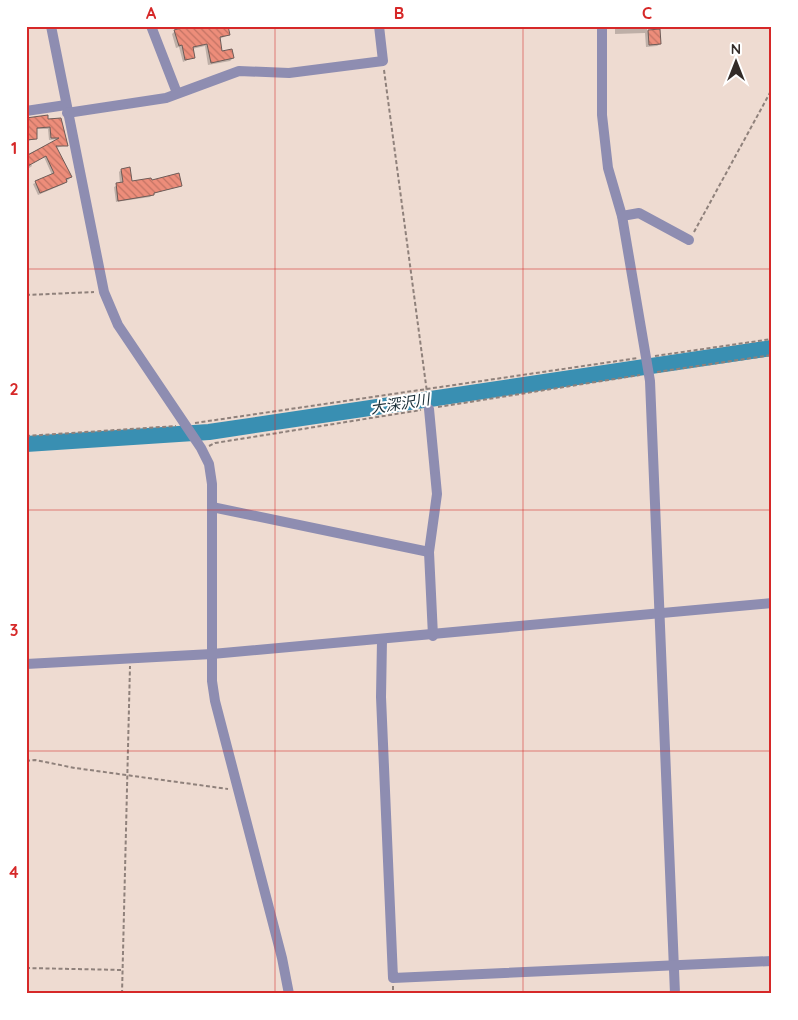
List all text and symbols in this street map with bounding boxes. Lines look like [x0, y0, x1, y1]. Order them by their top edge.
text: A [146, 3, 157, 23]
text: B [394, 3, 404, 23]
text: C [642, 3, 652, 23]
north arrow [710, 38, 760, 88]
text: N [731, 40, 741, 58]
text: 1 [11, 138, 17, 158]
text: 2 [9, 379, 19, 399]
water label: 大深沢川 [369, 389, 433, 418]
text: 3 [10, 620, 18, 640]
text: 4 [9, 862, 19, 882]

